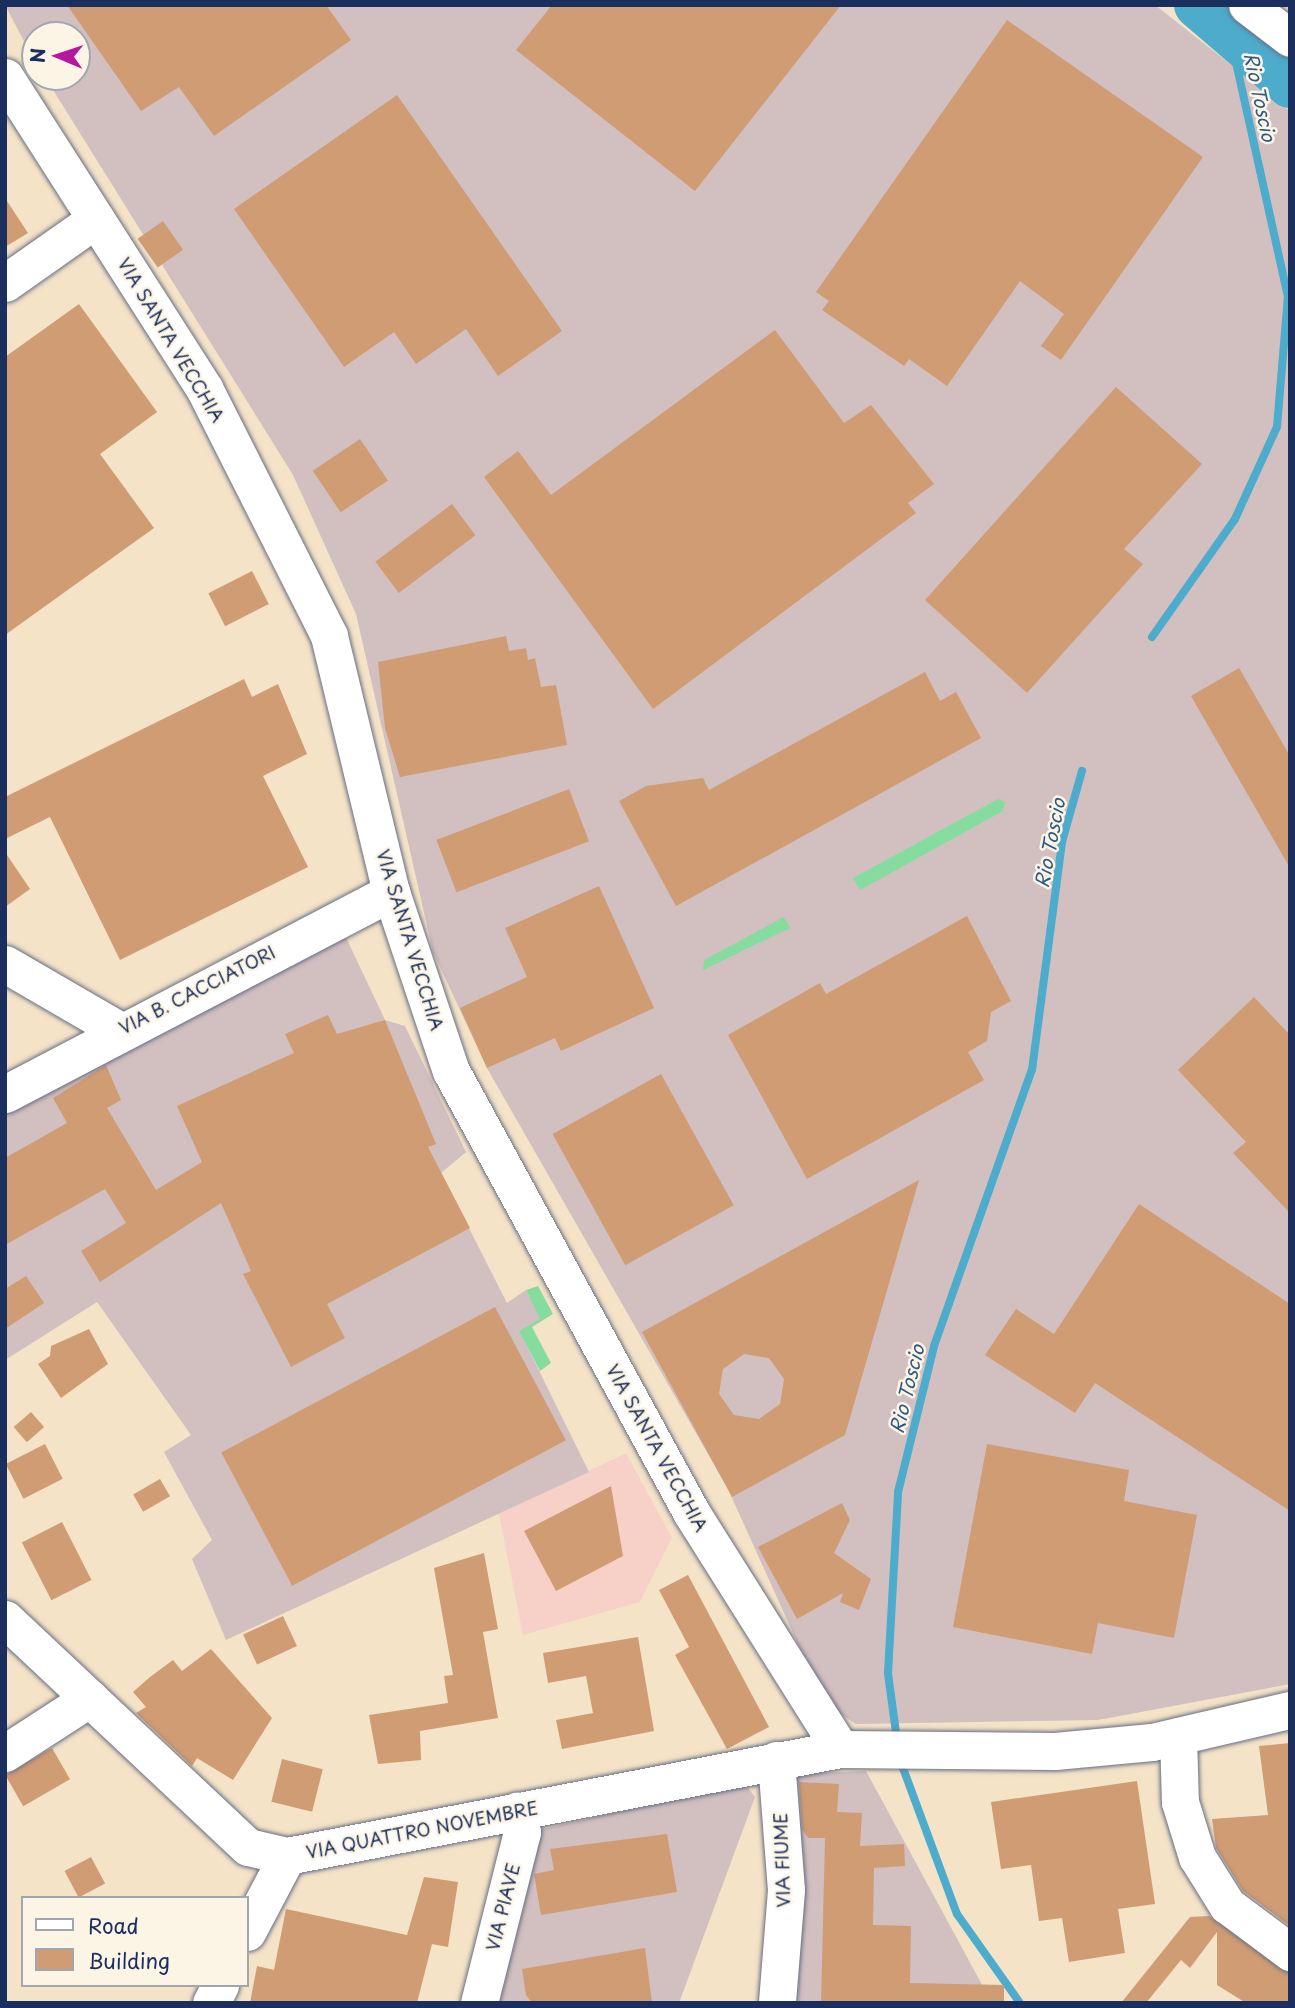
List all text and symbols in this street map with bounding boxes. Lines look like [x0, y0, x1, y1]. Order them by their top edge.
north arrow [21, 21, 91, 91]
text: N [23, 47, 51, 63]
water label: Rio Toscio [1239, 50, 1281, 144]
street label: VIA SANTA VECCHIA [113, 253, 229, 427]
water label: Rio Toscio [1030, 796, 1070, 890]
street label: VIA SANTA VECCHIA [372, 846, 448, 1034]
street label: VIA B. CACCIATORI [114, 941, 280, 1039]
water label: Rio Toscio [885, 1342, 929, 1436]
street label: VIA SANTA VECCHIA [601, 1360, 713, 1536]
street label: VIA QUATTRO NOVEMBRE [303, 1797, 541, 1863]
street label: VIA FIUME [770, 1812, 794, 1908]
street label: VIA PIAVE [481, 1860, 525, 1954]
legend [21, 1896, 248, 1987]
text: Road [88, 1909, 139, 1941]
text: Building [88, 1944, 170, 1976]

